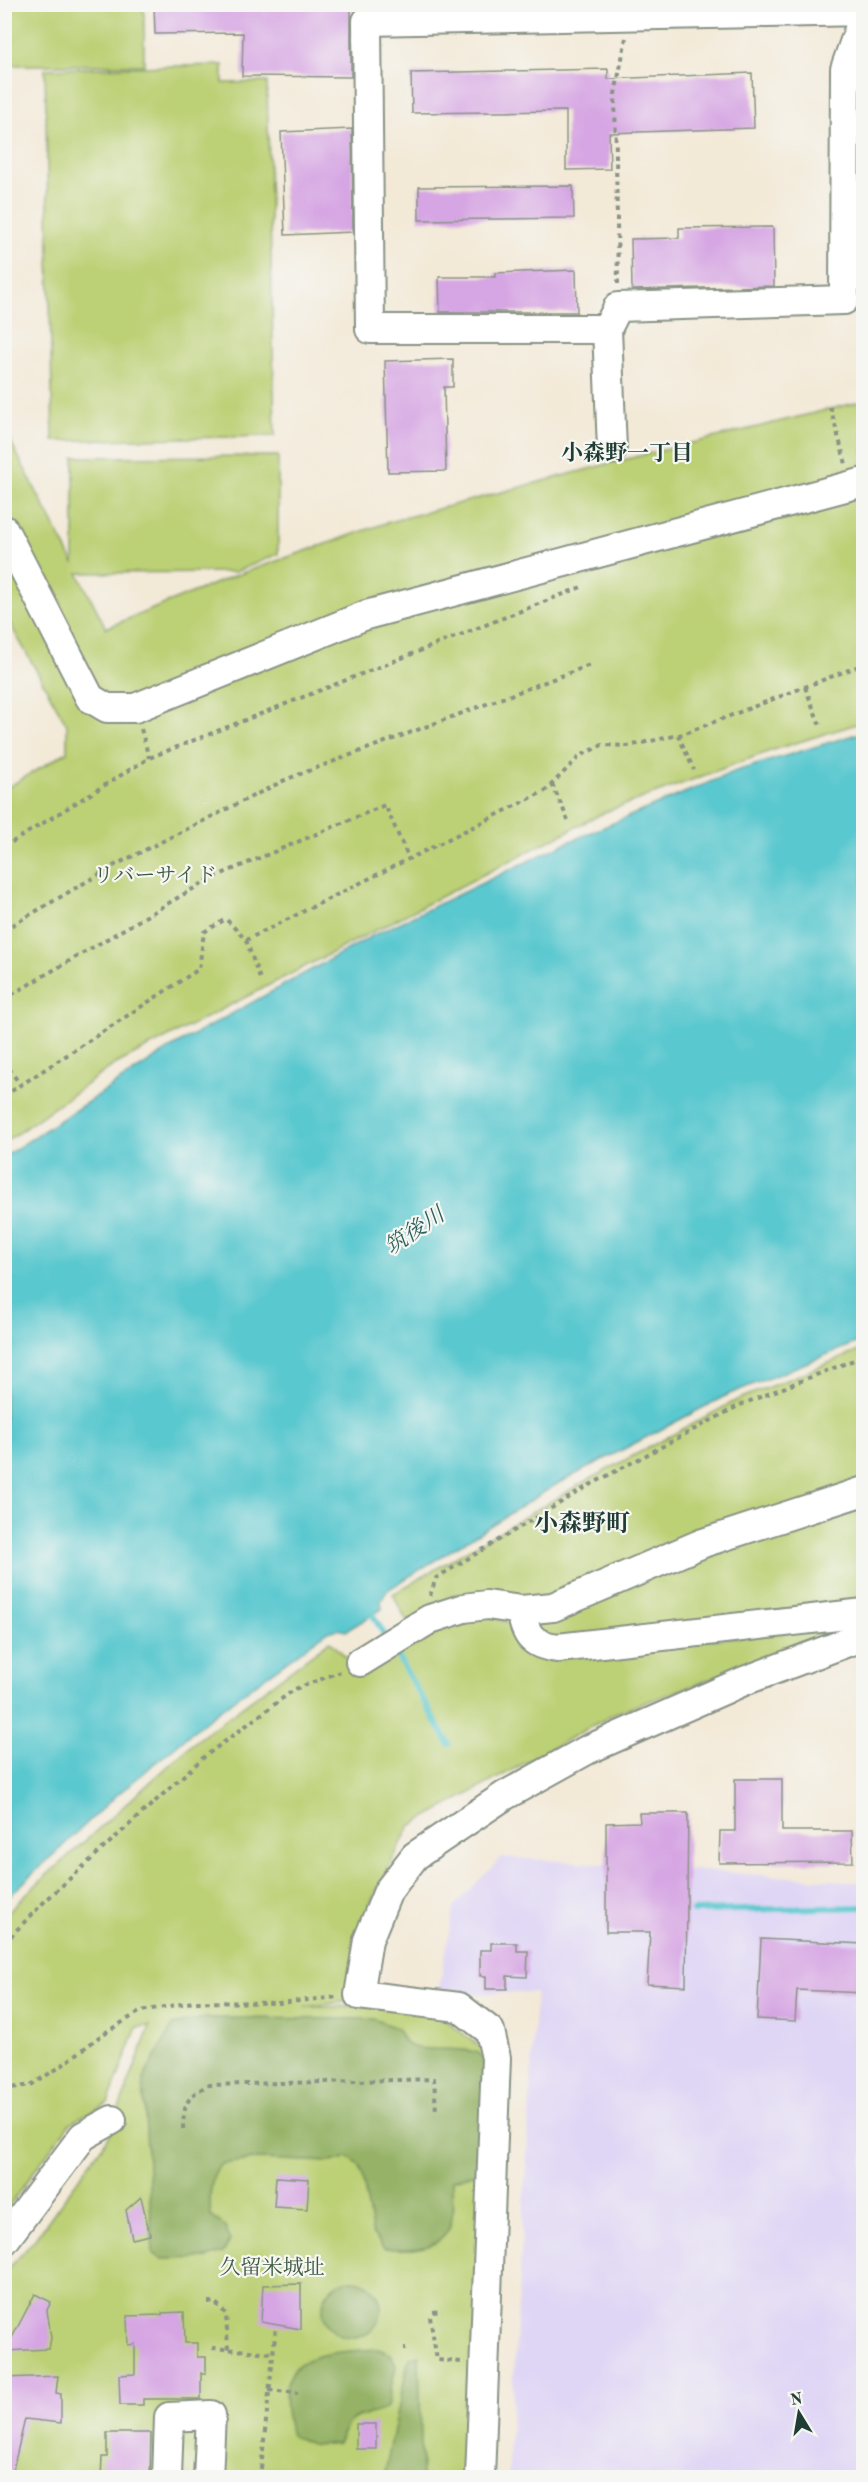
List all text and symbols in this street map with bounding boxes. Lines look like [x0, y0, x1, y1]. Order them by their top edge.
district label: 小森野一丁目 [561, 441, 693, 465]
park label: リバーサイド [93, 865, 217, 887]
water label: 筑後川 [380, 1201, 450, 1259]
district label: 小森野町 [534, 1510, 630, 1537]
park label: 久留米城址 [220, 2256, 325, 2279]
north arrow [769, 2383, 829, 2443]
text: N [789, 2391, 805, 2409]

